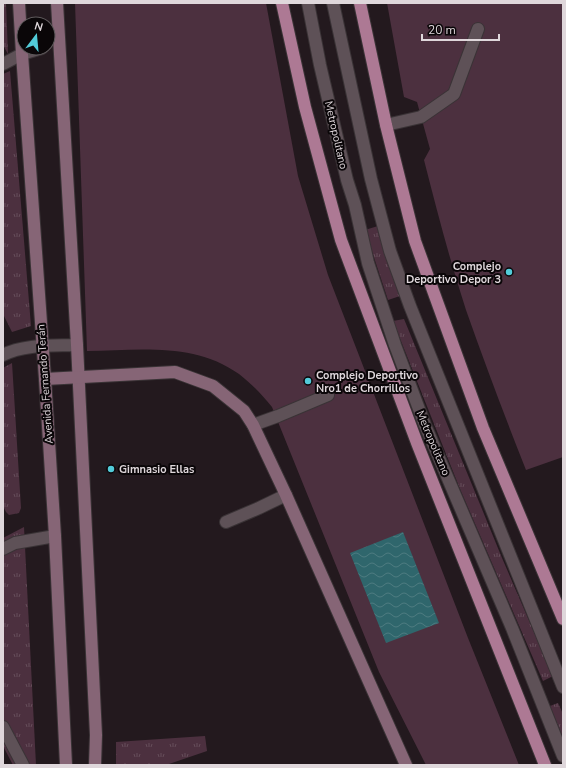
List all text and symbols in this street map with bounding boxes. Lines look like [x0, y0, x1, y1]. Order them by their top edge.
north arrow [16, 16, 56, 56]
scale bar [422, 16, 499, 42]
text: N [33, 19, 45, 35]
text: 20 m [428, 22, 456, 38]
street label: Metropolitano [321, 99, 351, 171]
place label: Complejo Deportivo Depor 3 [406, 259, 501, 287]
marker: Complejo Deportivo Depor 3 [504, 267, 514, 277]
street label: Avenida Fernando Terán [33, 324, 57, 444]
place label: Complejo Deportivo Nro1 de Chorrillos [316, 368, 418, 396]
marker: Complejo Deportivo Nro1 de Chorrillos [303, 376, 313, 386]
street label: Metropolitano [413, 408, 453, 478]
place label: Gimnasio Ellas [119, 462, 194, 477]
marker: Gimnasio Ellas [106, 464, 116, 474]

